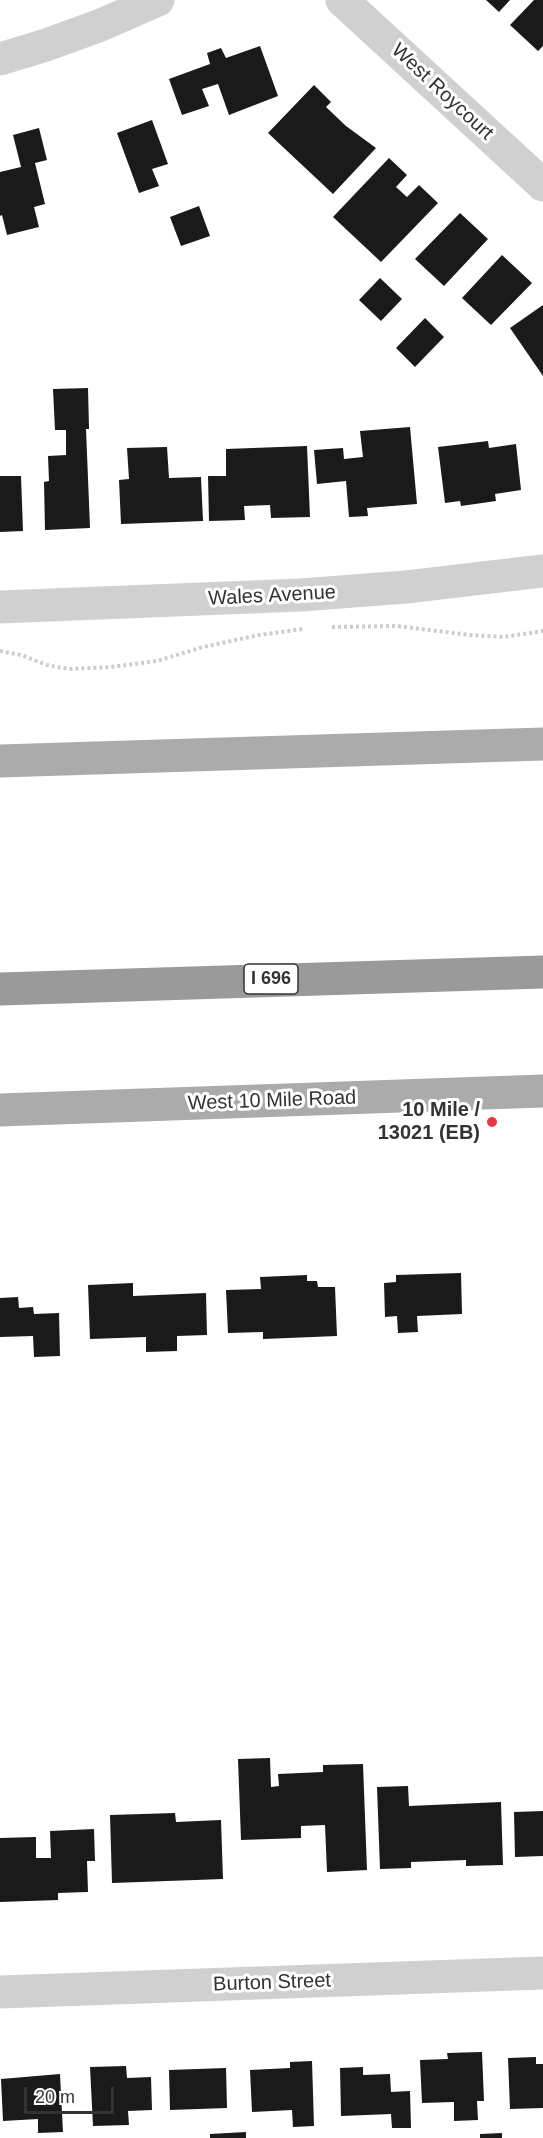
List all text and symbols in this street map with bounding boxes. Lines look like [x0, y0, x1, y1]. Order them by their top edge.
street label: West Roycourt [386, 39, 498, 145]
street label: Wales Avenue [208, 581, 336, 611]
road number: I 696 [244, 964, 298, 994]
street label: West 10 Mile Road [187, 1086, 357, 1116]
place label: 10 Mile / 13021 (EB) [378, 1098, 480, 1145]
marker: 10 Mile / 13021 (EB) [485, 1115, 499, 1129]
street label: Burton Street [213, 1969, 331, 1997]
scale bar [27, 2075, 117, 2113]
text: 20 m [35, 2087, 75, 2107]

